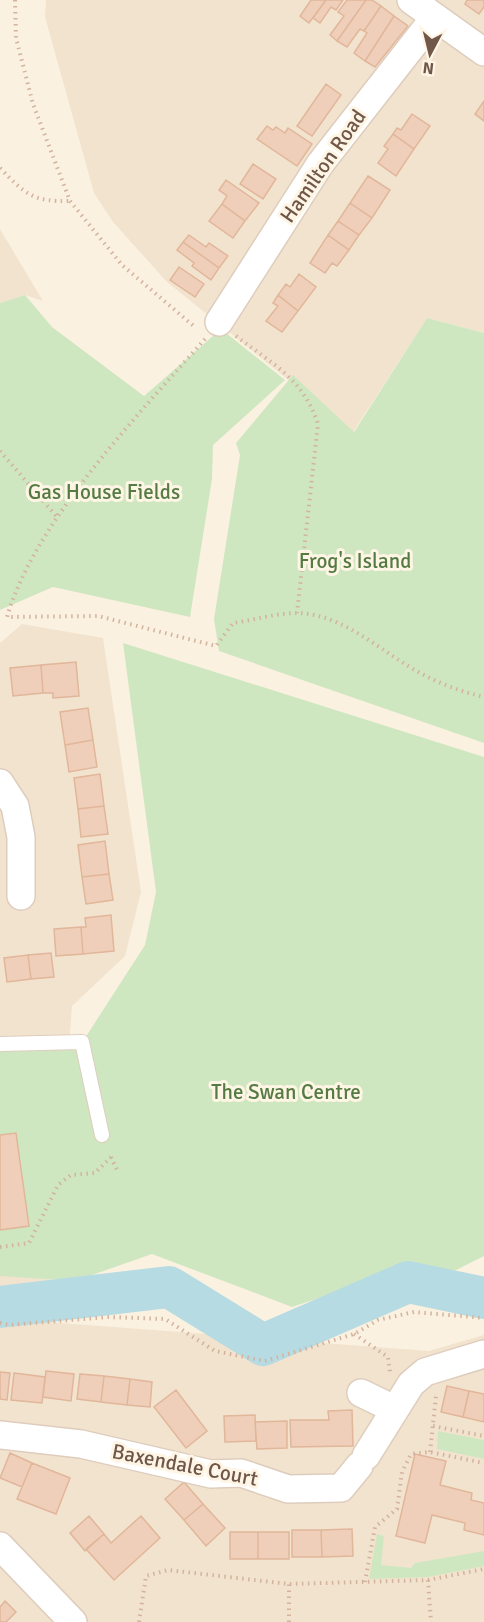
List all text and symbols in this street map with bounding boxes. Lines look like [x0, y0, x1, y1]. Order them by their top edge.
north arrow [400, 24, 460, 84]
text: N [422, 57, 435, 78]
street label: Hamilton Road [274, 104, 372, 228]
park label: Gas House Fields [28, 479, 180, 505]
park label: Frog's Island [299, 548, 411, 574]
park label: The Swan Centre [211, 1079, 361, 1105]
street label: Baxendale Court [110, 1438, 260, 1492]

